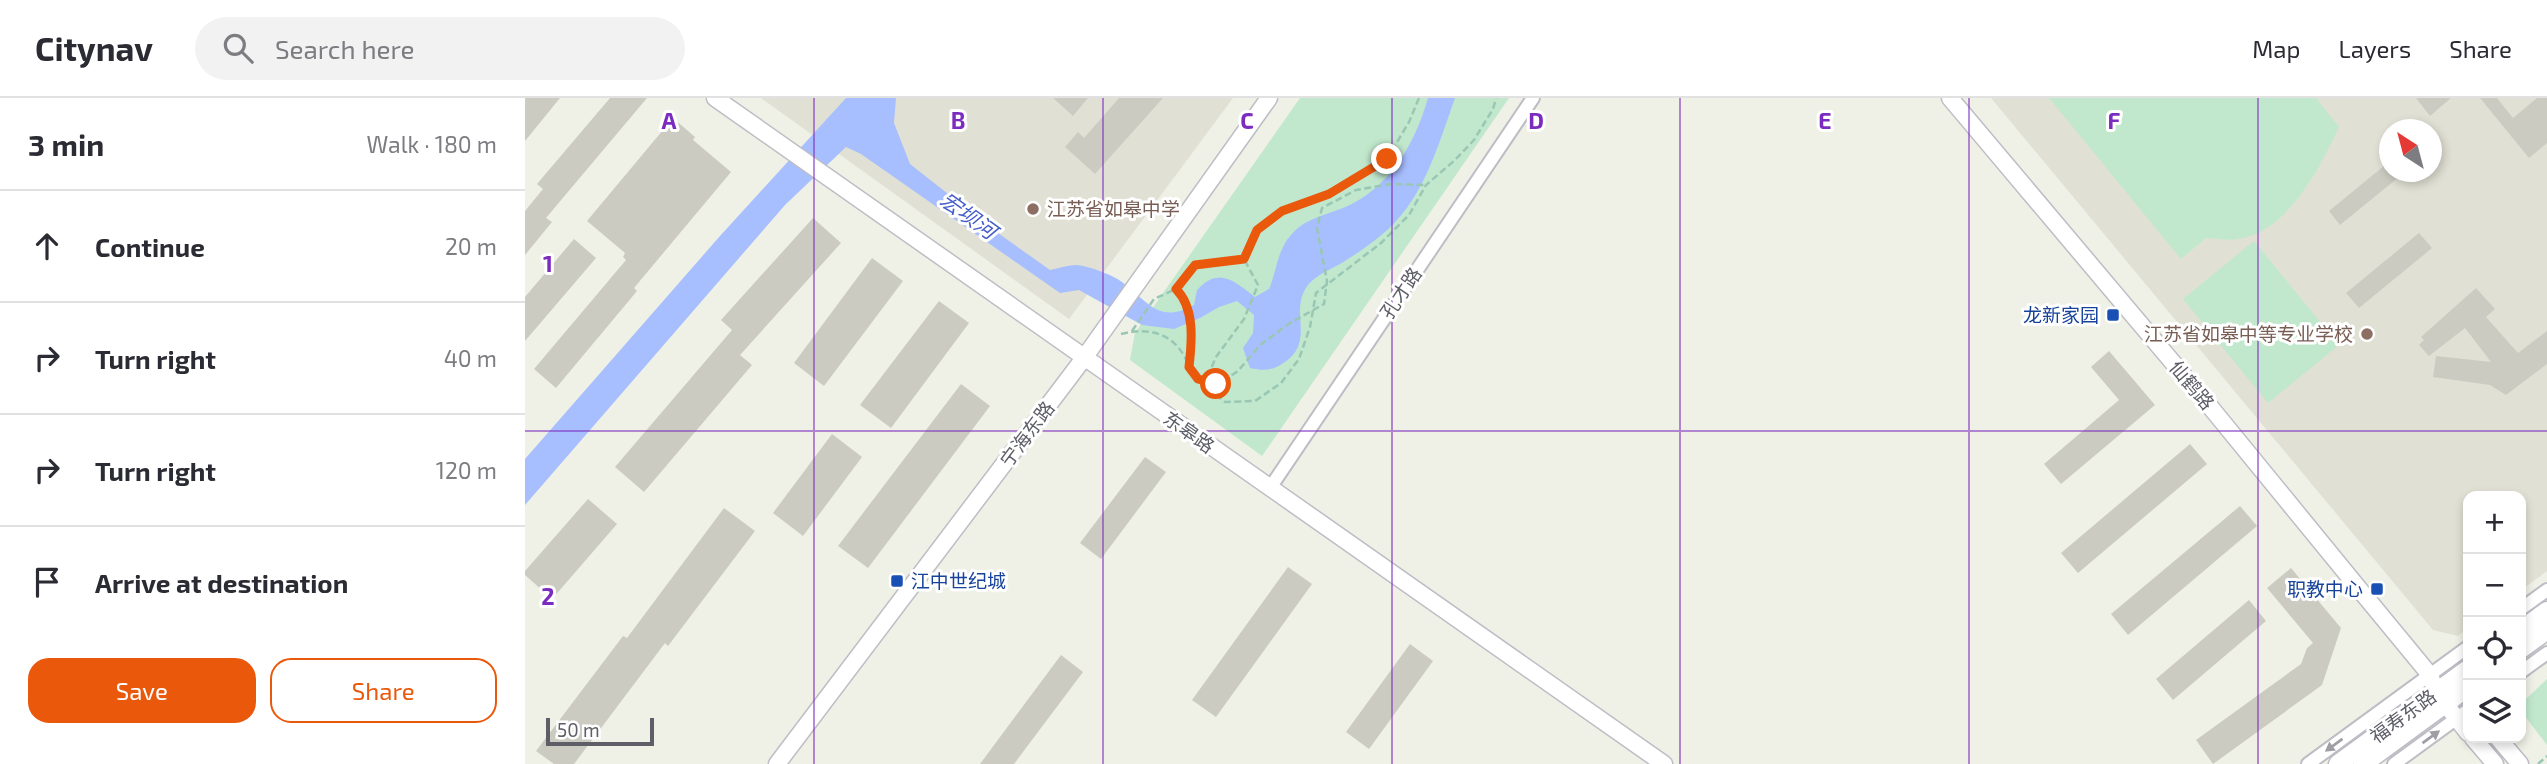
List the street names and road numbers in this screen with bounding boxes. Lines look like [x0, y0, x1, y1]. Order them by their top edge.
street label: 孔才路 [1375, 263, 1426, 323]
street label: 仙鹤路 [2165, 355, 2220, 414]
street label: 宁海东路 [995, 396, 1059, 471]
street label: 东皋路 [1159, 406, 1219, 457]
street label: 福寿东路 [2365, 684, 2440, 747]

